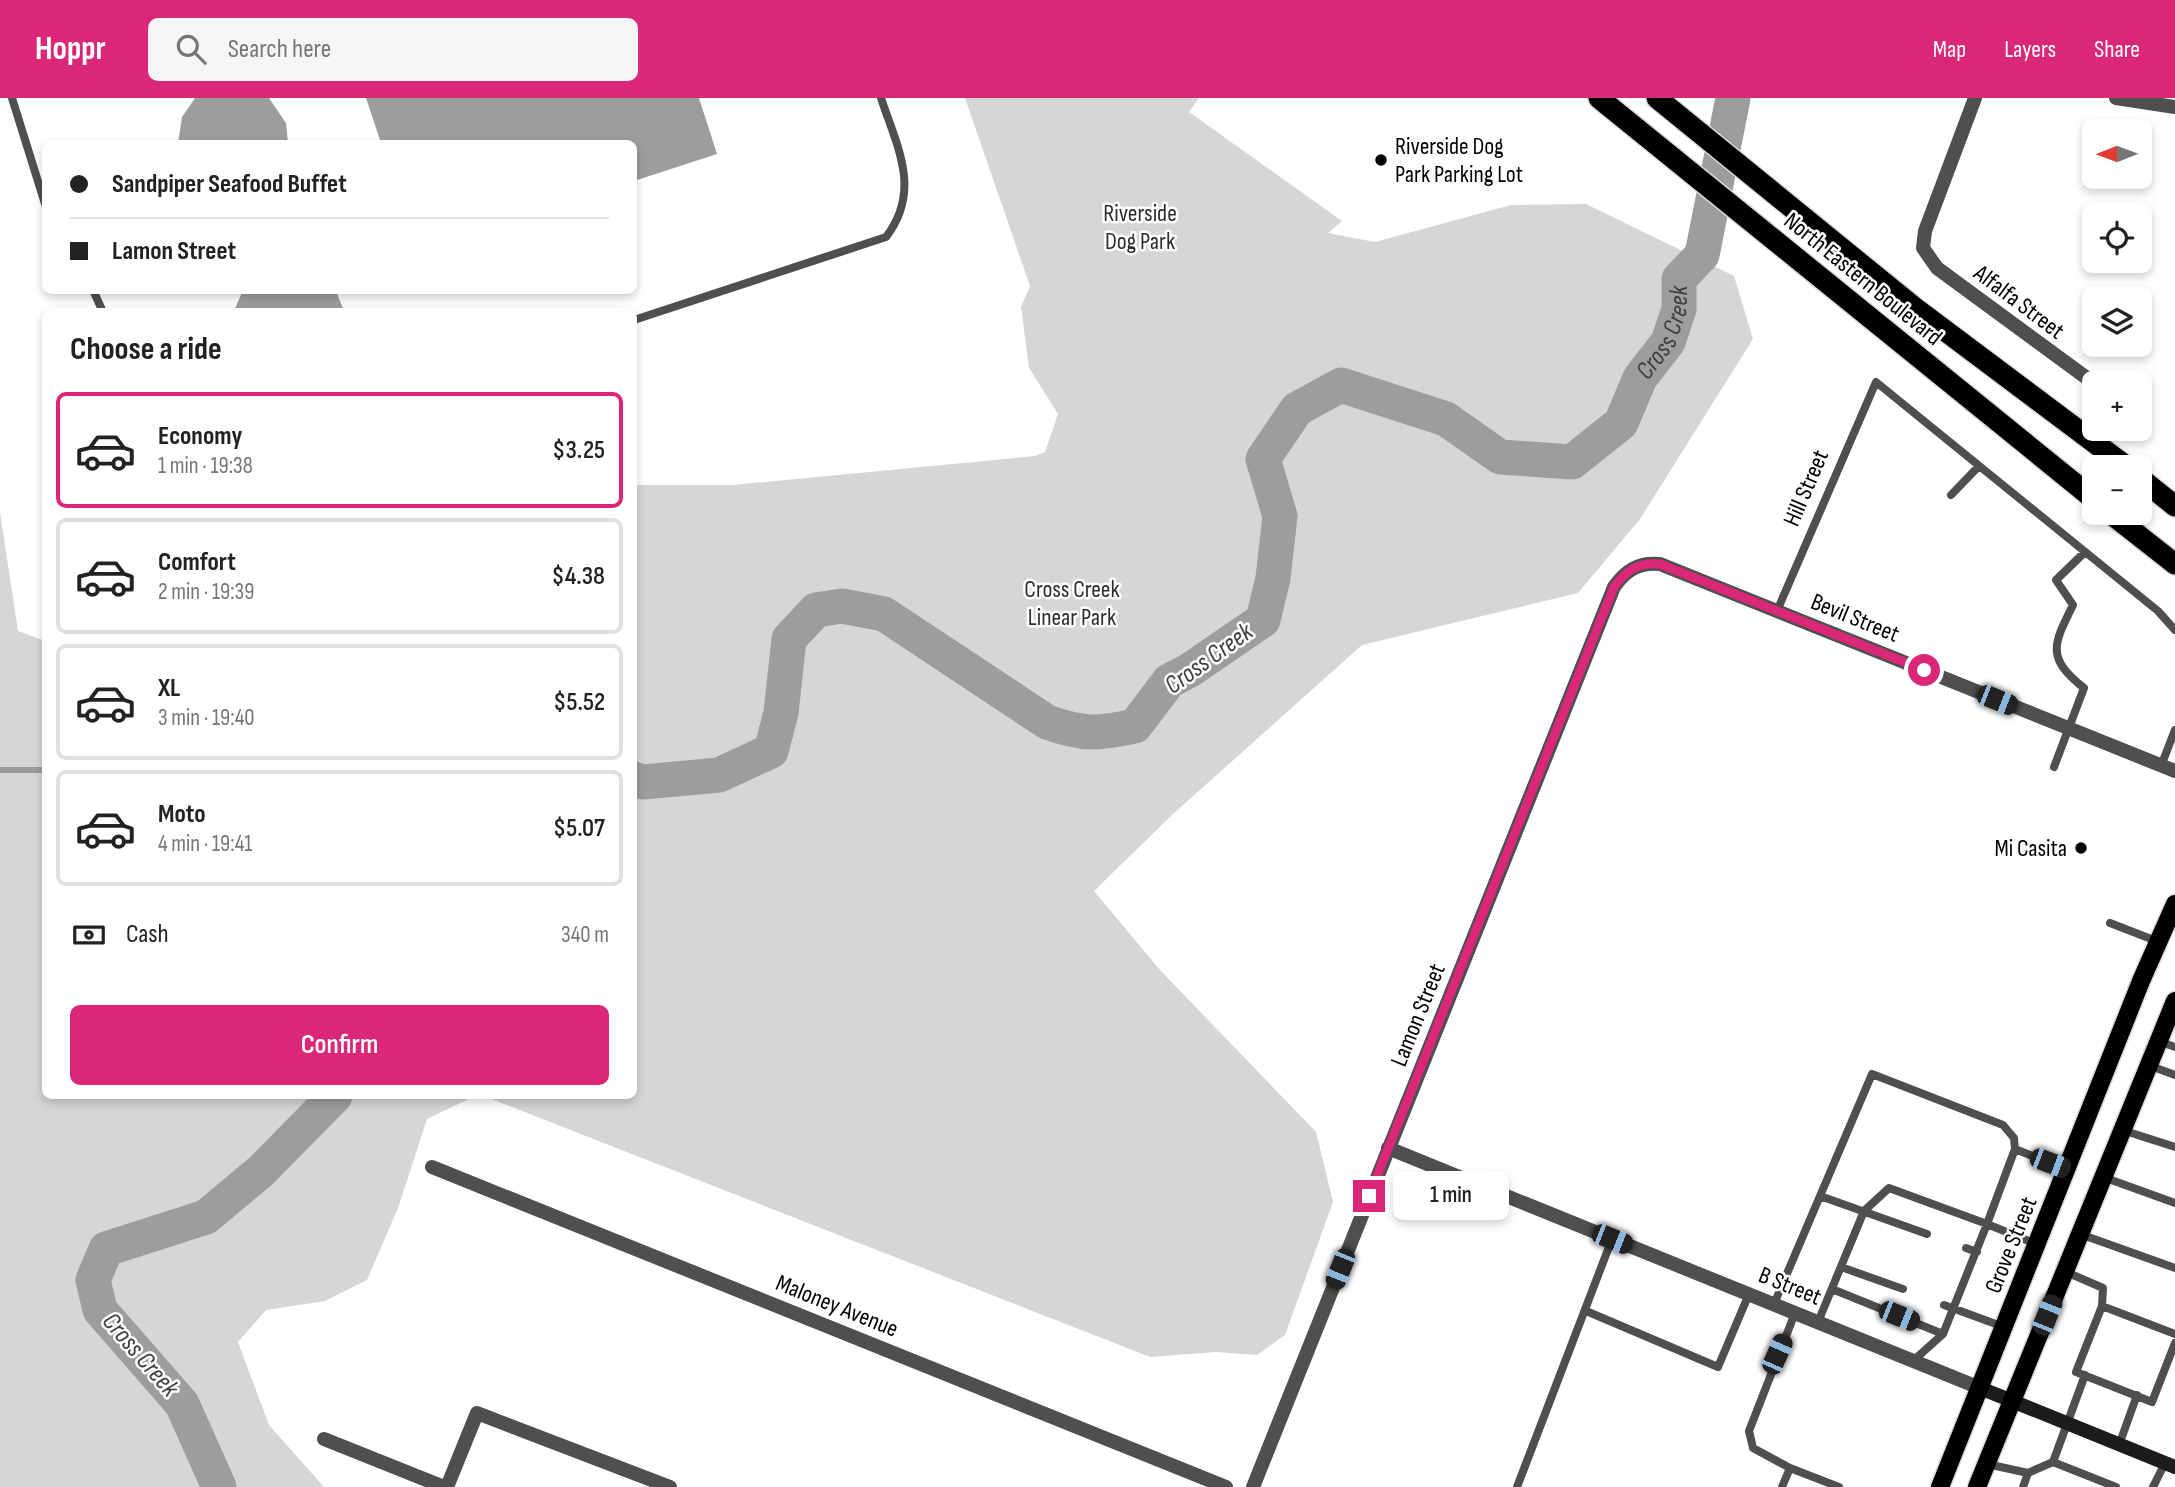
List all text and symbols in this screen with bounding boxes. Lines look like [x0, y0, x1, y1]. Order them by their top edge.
search box [148, 18, 638, 81]
text: Hoppr [35, 29, 106, 69]
icon: search [172, 30, 210, 68]
text: Search here [228, 34, 331, 65]
text: Map [1933, 35, 1966, 64]
text: Layers [2004, 35, 2056, 64]
text: Share [2094, 35, 2140, 64]
north arrow [2082, 119, 2152, 189]
map controls [2082, 119, 2152, 525]
place label: Riverside Dog Park Parking Lot [1395, 132, 1523, 189]
marker: Riverside Dog Park Parking Lot [1373, 152, 1389, 168]
text: Sandpiper Seafood Buffet [112, 169, 347, 200]
park label: Riverside Dog Park [1103, 199, 1177, 256]
button: locate [2082, 203, 2152, 273]
street label: North Eastern Boulevard [1778, 206, 1948, 352]
text: Lamon Street [112, 236, 236, 267]
street label: Alfalfa Street [1967, 258, 2070, 345]
water label: Cross Creek [1629, 285, 1695, 386]
button: layers [2082, 287, 2152, 357]
text: Choose a ride [70, 330, 222, 369]
button: + [2082, 371, 2152, 441]
icon: car [74, 419, 137, 482]
text: Economy [158, 421, 242, 452]
text: $3.25 [552, 435, 605, 466]
street label: Hill Street [1777, 445, 1835, 531]
text: 1 min · 19:38 [158, 452, 253, 480]
button: − [2082, 455, 2152, 525]
icon: car [74, 545, 137, 608]
text: Comfort [158, 547, 236, 578]
text: $4.38 [551, 561, 605, 592]
park label: Cross Creek Linear Park [1024, 575, 1120, 632]
text: 2 min · 19:39 [158, 578, 254, 606]
street label: Bevil Street [1807, 587, 1903, 649]
water label: Cross Creek [1159, 616, 1260, 701]
route start [1908, 654, 1940, 686]
icon: car [74, 671, 137, 734]
text: XL [158, 673, 180, 704]
car [1974, 682, 2021, 718]
text: $5.52 [553, 687, 605, 718]
text: 3 min · 19:40 [158, 704, 255, 732]
icon: car [74, 797, 137, 860]
text: Moto [158, 799, 206, 830]
text: $5.07 [553, 813, 605, 844]
text: 4 min · 19:41 [158, 830, 252, 858]
place label: Mi Casita [1994, 834, 2067, 863]
marker: Mi Casita [2073, 840, 2089, 856]
icon: cash [70, 916, 108, 954]
text: Cash [126, 919, 169, 950]
text: 340 m [561, 921, 609, 949]
street label: Lamon Street [1384, 959, 1452, 1071]
button: Confirm [70, 1005, 609, 1085]
car [2027, 1146, 2074, 1180]
callout: 1 min [1394, 1172, 1509, 1220]
route end [1353, 1180, 1385, 1212]
text: 1 min [1430, 1181, 1472, 1209]
street label: Grove Street [1979, 1193, 2043, 1297]
car [1589, 1221, 1636, 1257]
car [1323, 1246, 1358, 1292]
street label: B Street [1754, 1260, 1826, 1312]
street label: Maloney Avenue [772, 1268, 902, 1344]
car [2030, 1292, 2065, 1338]
car [1876, 1298, 1923, 1334]
water label: Cross Creek [95, 1307, 186, 1404]
car [1759, 1331, 1796, 1377]

